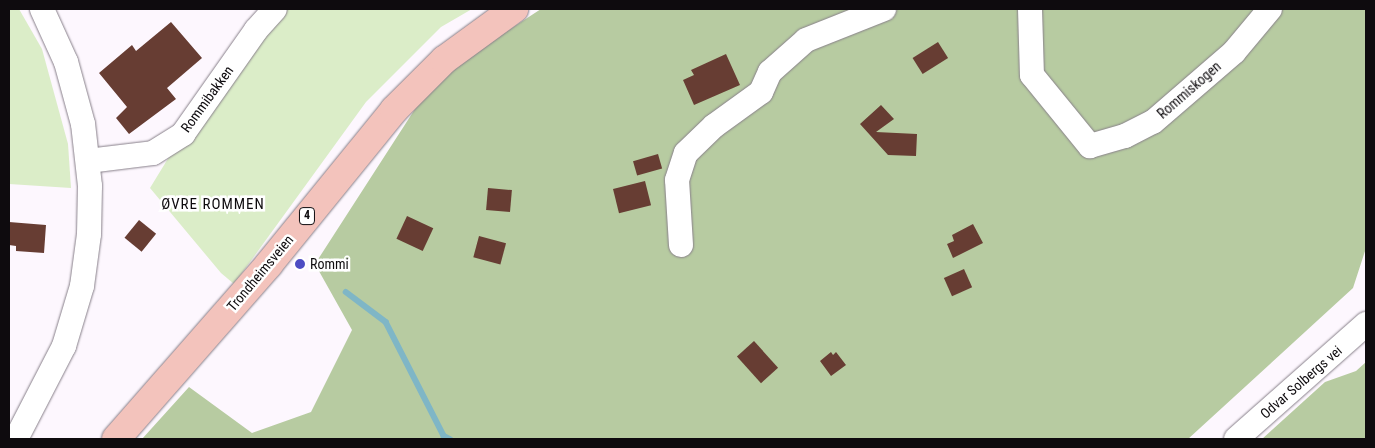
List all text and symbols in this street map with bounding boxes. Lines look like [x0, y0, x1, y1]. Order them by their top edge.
street label: Rommiskogen [1154, 58, 1224, 122]
street label: Rommibakken [177, 62, 237, 136]
district label: ØVRE ROMMEN [160, 196, 266, 214]
road number: 4 [298, 207, 316, 226]
street label: Trondheimsveien [223, 232, 297, 314]
place label: Rommi [310, 256, 349, 272]
marker: Rommi [294, 258, 306, 270]
street label: Odvar Solbergs vei [1257, 342, 1345, 422]

